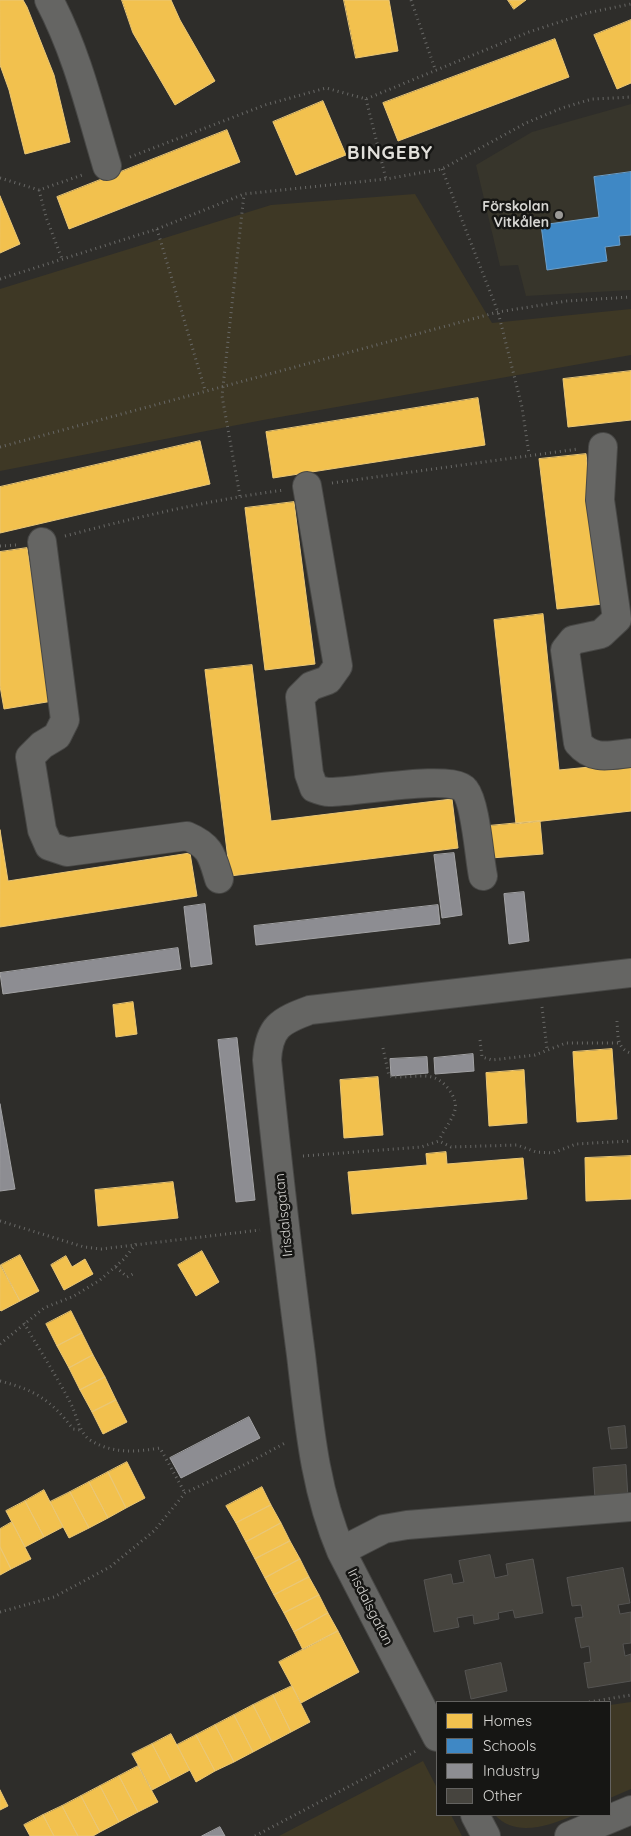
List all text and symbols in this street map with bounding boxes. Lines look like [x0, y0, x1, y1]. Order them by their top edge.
district label: BINGEBY [346, 142, 434, 164]
place label: Förskolan Vitkålen [482, 199, 549, 232]
marker: Förskolan Vitkålen [553, 209, 565, 221]
street label: Irisdalsgatan [271, 1173, 297, 1257]
street label: Irisdalsgatan [344, 1566, 396, 1648]
legend [436, 1701, 611, 1816]
text: Homes [483, 1711, 532, 1730]
text: Schools [483, 1736, 536, 1755]
text: Industry [483, 1761, 540, 1780]
text: Other [483, 1786, 522, 1805]

